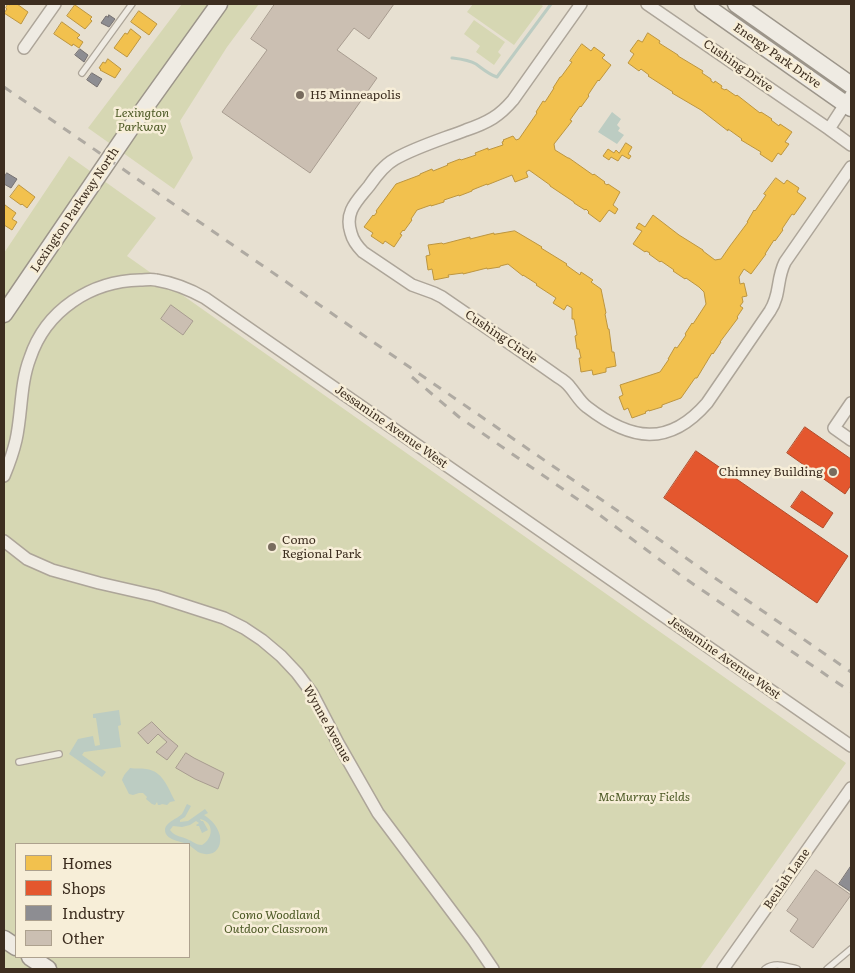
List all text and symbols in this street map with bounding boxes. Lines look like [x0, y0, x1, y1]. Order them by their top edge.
street label: Energy Park Drive [730, 20, 824, 92]
street label: Cushing Drive [700, 37, 776, 95]
place label: H5 Minneapolis [310, 88, 400, 102]
marker: H5 Minneapolis [294, 89, 306, 101]
park label: Lexington Parkway [115, 106, 169, 134]
street label: Lexington Parkway North [28, 145, 122, 275]
street label: Cushing Circle [462, 307, 540, 367]
street label: Jessamine Avenue West [332, 383, 450, 471]
place label: Chimney Building [719, 465, 823, 479]
marker: Chimney Building [827, 466, 839, 478]
place label: Como Regional Park [282, 533, 361, 561]
marker: Como Regional Park [266, 541, 278, 553]
street label: Jessamine Avenue West [665, 614, 783, 702]
street label: Wynne Avenue [300, 683, 354, 765]
park label: McMurray Fields [598, 790, 690, 804]
legend [15, 843, 190, 958]
street label: Beulah Lane [761, 846, 813, 912]
text: Homes [62, 851, 112, 874]
text: Shops [62, 876, 105, 899]
text: Industry [62, 901, 125, 924]
park label: Como Woodland Outdoor Classroom [224, 908, 328, 936]
text: Other [62, 926, 104, 949]

